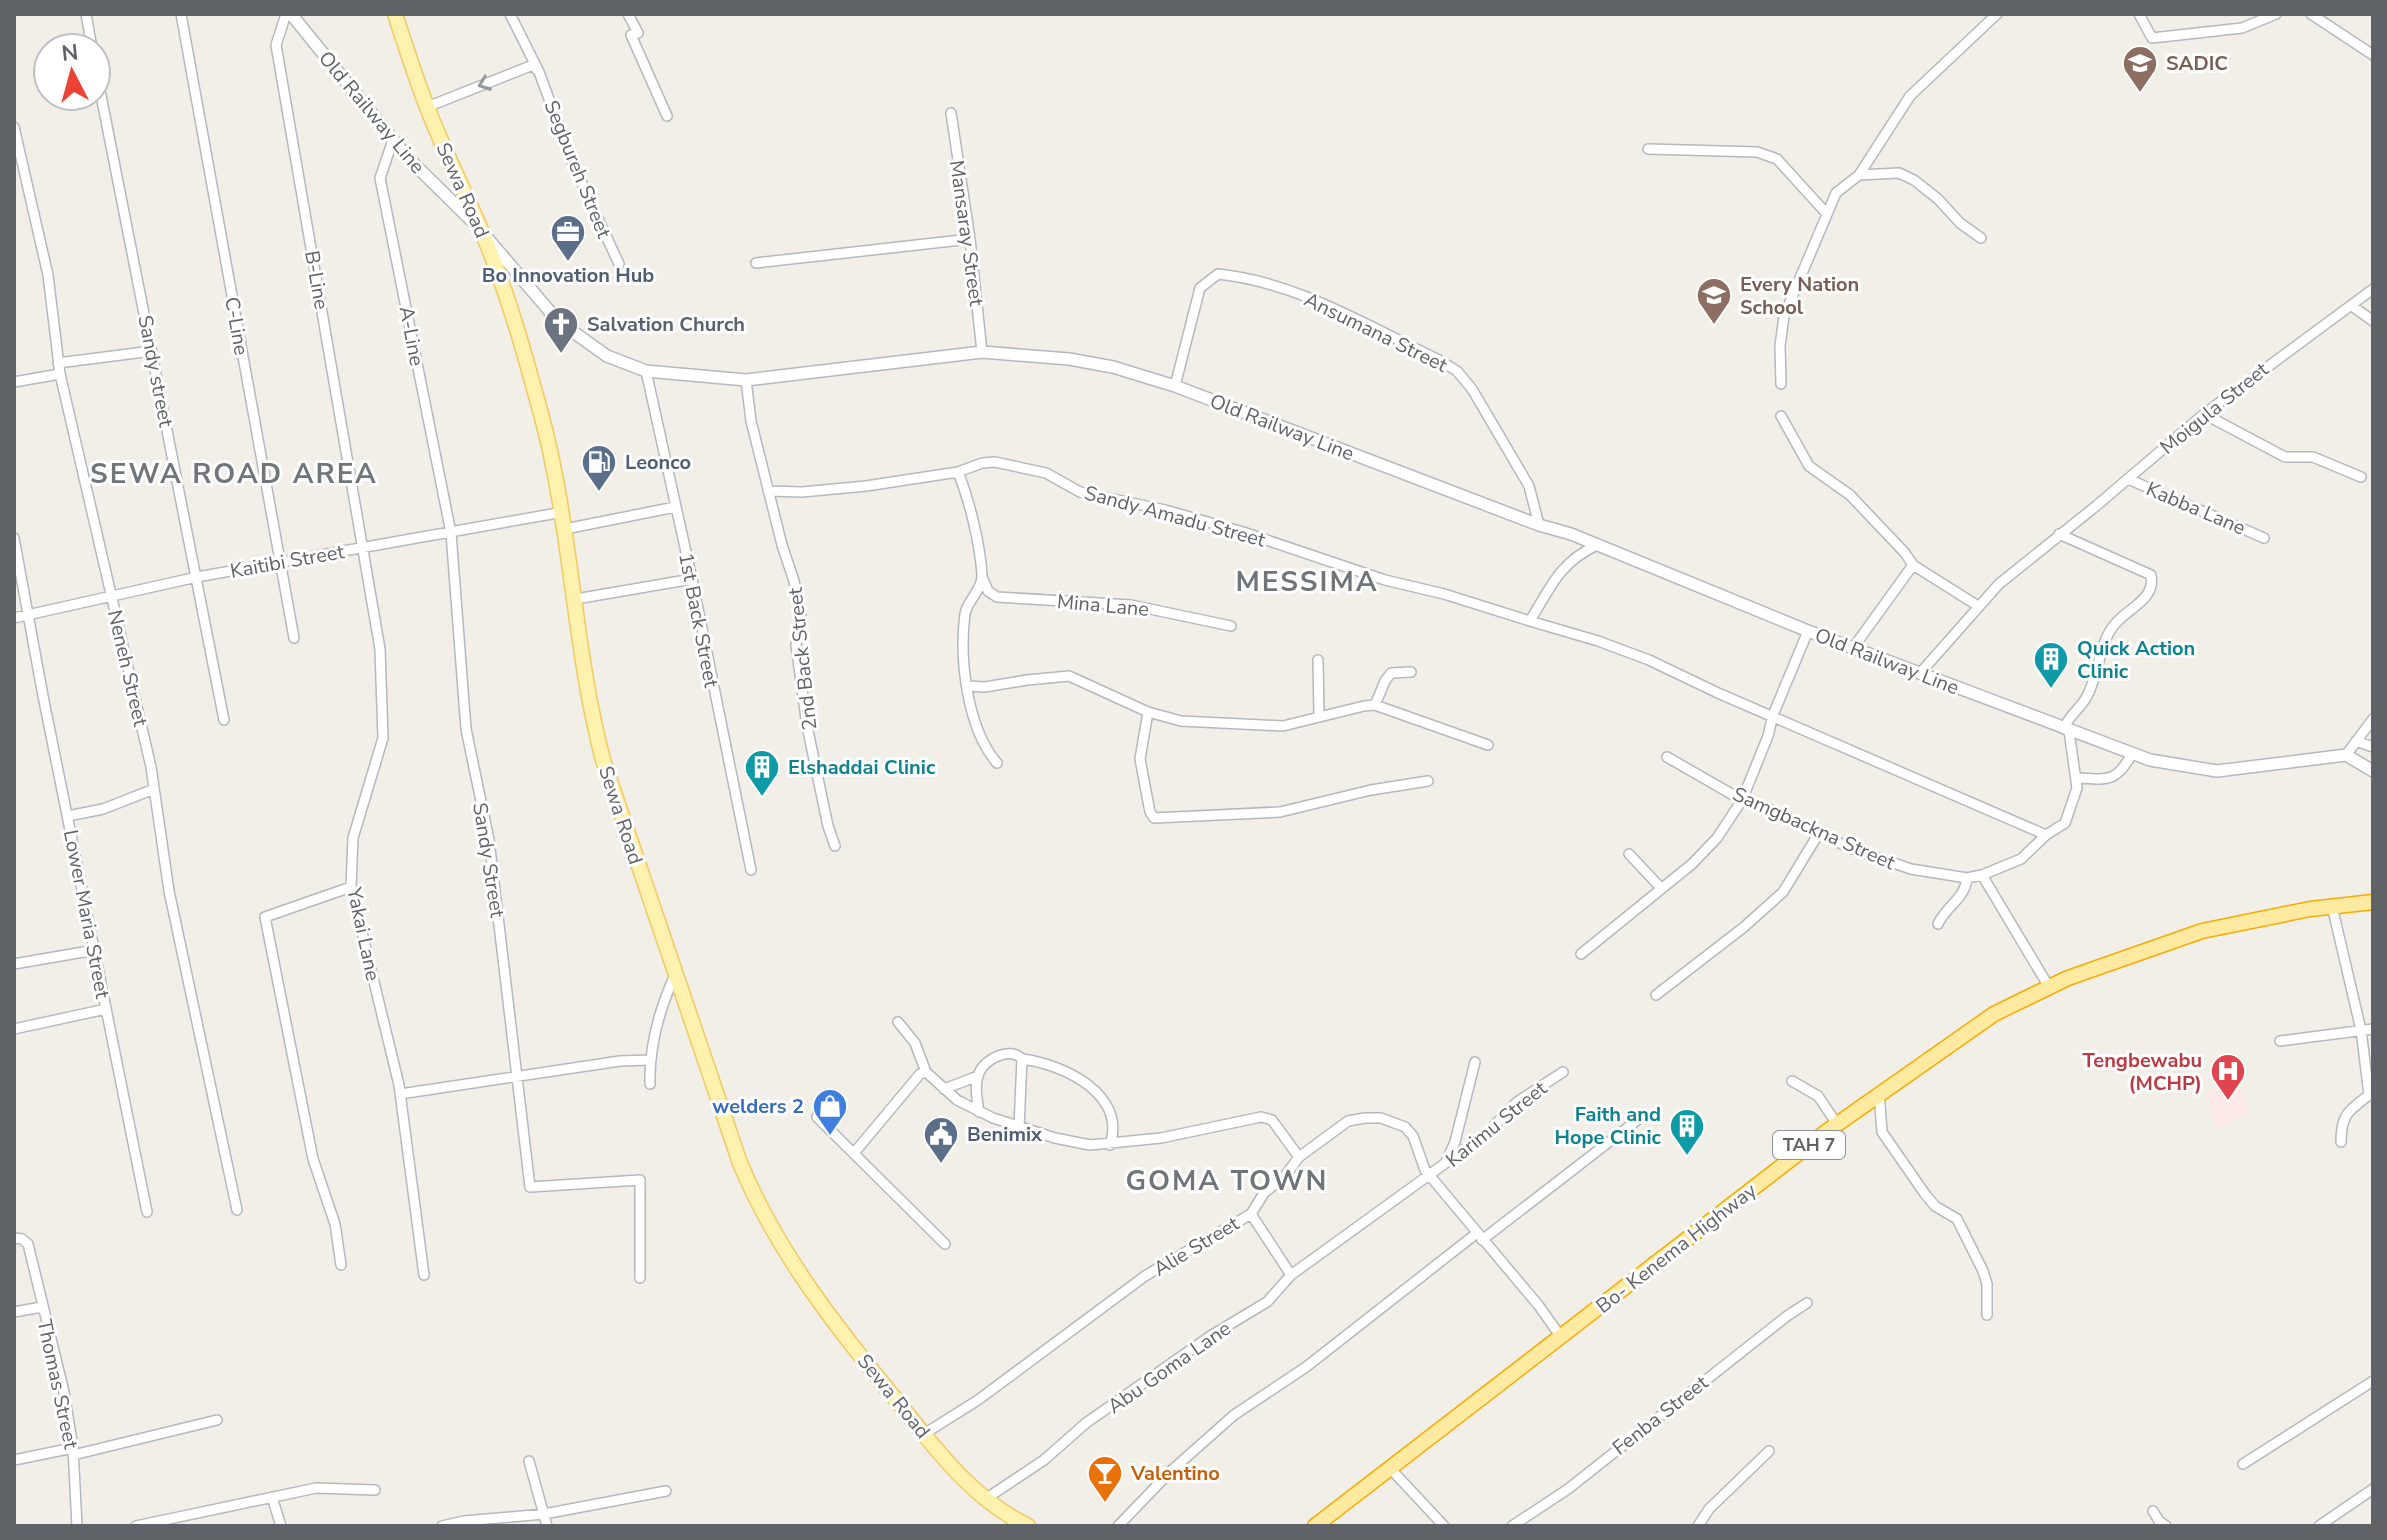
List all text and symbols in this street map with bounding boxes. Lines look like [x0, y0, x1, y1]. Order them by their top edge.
north arrow [32, 32, 112, 112]
text: N [60, 37, 80, 69]
school or university icon: SADIC [2121, 44, 2159, 94]
street label: Old Railway Line [312, 45, 431, 179]
place label: SADIC [2166, 50, 2228, 77]
one-way arrow [478, 74, 492, 91]
street label: Segbureh Street [538, 96, 618, 243]
street label: Sewa Road [430, 138, 496, 242]
street label: Mansaray Street [943, 158, 990, 309]
office icon: Bo Innovation Hub [549, 213, 587, 263]
street label: B-Line [298, 248, 335, 312]
place label: Bo Innovation Hub [482, 262, 654, 289]
place label: Every Nation School [1740, 271, 1859, 321]
school or university icon: Every Nation School [1695, 276, 1733, 326]
street label: Ansumana Street [1300, 286, 1453, 379]
street label: C-Line [218, 295, 255, 357]
street label: A-Line [393, 304, 431, 368]
church icon: Salvation Church [542, 305, 580, 355]
place label: Salvation Church [587, 311, 745, 338]
street label: Sandy street [131, 313, 180, 430]
street label: Moigula Street [2155, 356, 2275, 460]
street label: Old Railway Line [1206, 388, 1358, 467]
fuel station icon: Leonco [580, 443, 618, 493]
place label: Leonco [625, 449, 691, 476]
district label: SEWA ROAD AREA [90, 455, 378, 493]
street label: Kabba Lane [2142, 475, 2250, 542]
street label: Sandy Amadu Street [1081, 479, 1269, 554]
street label: Kaitibi Street [228, 538, 347, 585]
street label: 1st Back Street [672, 550, 725, 691]
district label: MESSIMA [1235, 563, 1379, 601]
street label: 2nd Back Street [781, 585, 823, 732]
street label: Mina Lane [1056, 588, 1150, 623]
street label: Neneh Street [101, 607, 154, 730]
street label: Old Railway Line [1811, 622, 1963, 701]
place label: Quick Action Clinic [2077, 635, 2195, 685]
building icon: Quick Action Clinic [2032, 640, 2070, 690]
building icon: Elshaddai Clinic [743, 748, 781, 798]
place label: Elshaddai Clinic [788, 754, 936, 781]
street label: Sewa Road [592, 763, 649, 868]
street label: Samgbackna Street [1728, 781, 1900, 877]
street label: Sandy Street [466, 801, 511, 920]
street label: Lower Maria Street [57, 828, 116, 1002]
street label: Yakai Lane [340, 884, 387, 983]
place label: Tengbewabu (MCHP) [2082, 1047, 2202, 1097]
hospital icon: Tengbewabu (MCHP) [2209, 1052, 2247, 1102]
street label: Karimu Street [1440, 1075, 1553, 1174]
shop icon: welders 2 [811, 1087, 849, 1137]
place label: welders 2 [712, 1093, 804, 1120]
place label: Faith and Hope Clinic [1554, 1101, 1662, 1151]
building icon: Faith and Hope Clinic [1668, 1107, 1706, 1157]
public building icon: Benimix [922, 1115, 960, 1165]
place label: Benimix [967, 1121, 1043, 1148]
road number: TAH 7 [1773, 1131, 1845, 1159]
district label: GOMA TOWN [1125, 1162, 1329, 1200]
street label: Bo- Kenema Highway [1591, 1177, 1763, 1320]
street label: Alie Street [1148, 1210, 1245, 1283]
street label: Abu Goma Lane [1102, 1315, 1236, 1420]
street label: Thomas Street [31, 1317, 85, 1452]
street label: Sewa Road [851, 1348, 936, 1444]
street label: Fenba Street [1607, 1369, 1715, 1461]
bar icon: Valentino [1086, 1454, 1124, 1504]
place label: Valentino [1130, 1460, 1220, 1487]

